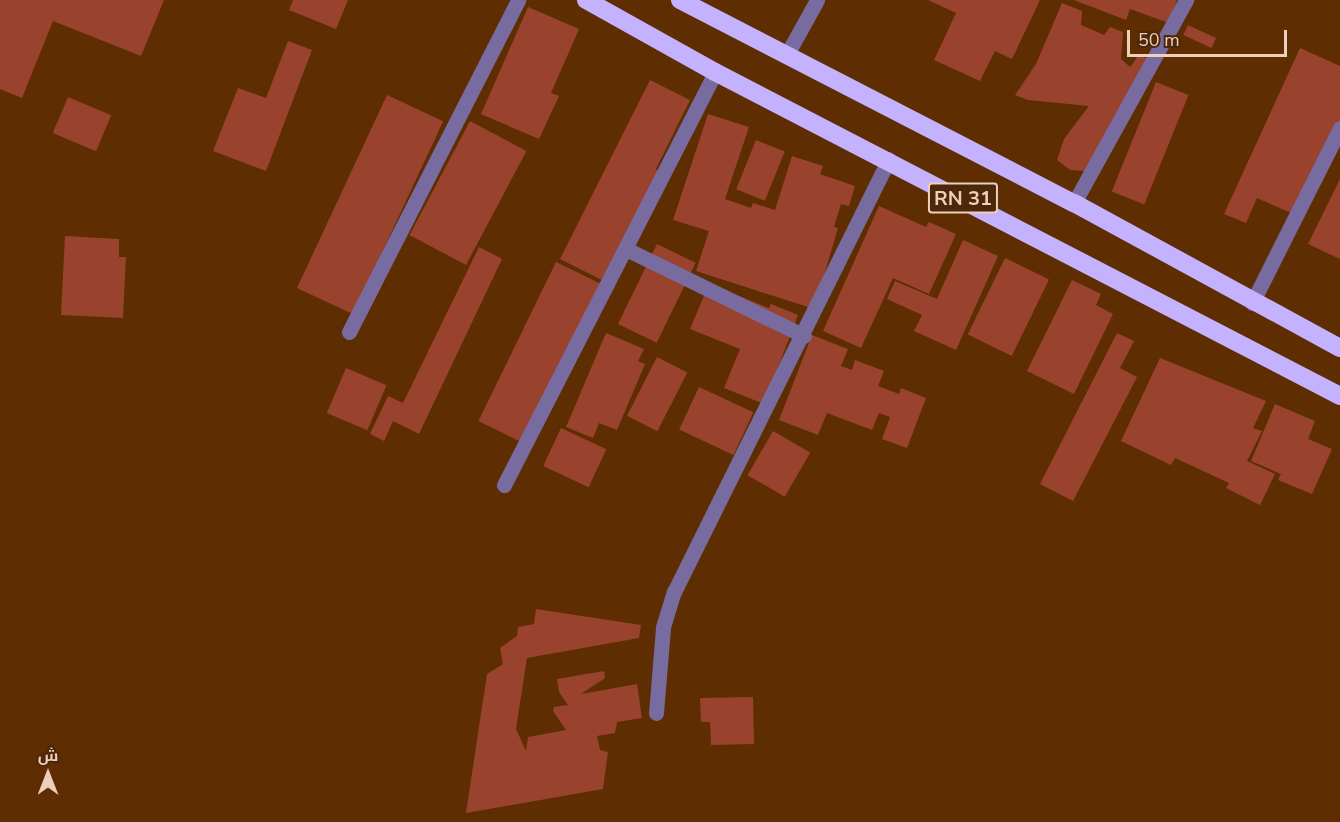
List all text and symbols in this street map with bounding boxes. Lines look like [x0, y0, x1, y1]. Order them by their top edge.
scale bar [1130, 18, 1290, 56]
text: 50 m [1138, 28, 1180, 52]
road number: RN 31 [927, 181, 999, 215]
north arrow [18, 744, 78, 804]
text: ش [38, 745, 58, 767]

